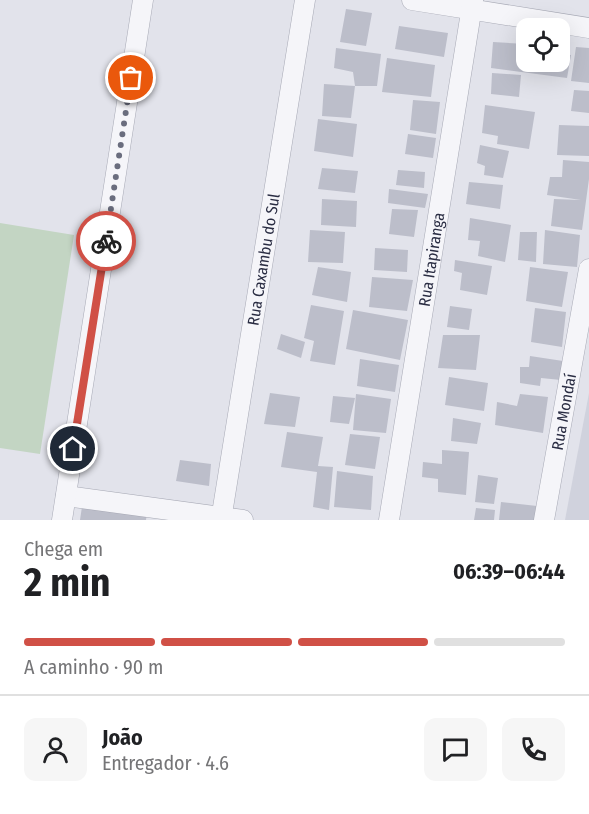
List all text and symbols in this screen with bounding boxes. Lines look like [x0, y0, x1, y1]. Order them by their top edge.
map controls [516, 18, 570, 72]
button: locate [516, 18, 570, 72]
pin [105, 52, 156, 103]
icon: bag [114, 61, 147, 94]
street label: Rua Caxambu do Sul [244, 192, 284, 327]
courier [76, 211, 136, 271]
street label: Rua Itapiranga [415, 211, 449, 308]
icon: bike [90, 225, 123, 258]
street label: Rua Mondaí [548, 372, 580, 452]
pin [47, 423, 98, 474]
icon: home [56, 432, 89, 465]
text: Chega em [24, 537, 103, 561]
text: 06:39–06:44 [453, 558, 565, 585]
text: 2 min [24, 560, 110, 606]
text: A caminho · 90 m [24, 655, 163, 679]
button: person [24, 718, 87, 781]
button: chat [424, 718, 487, 781]
button: phone [502, 718, 565, 781]
text: João [102, 724, 143, 751]
text: Entregador · 4.6 [102, 751, 229, 775]

